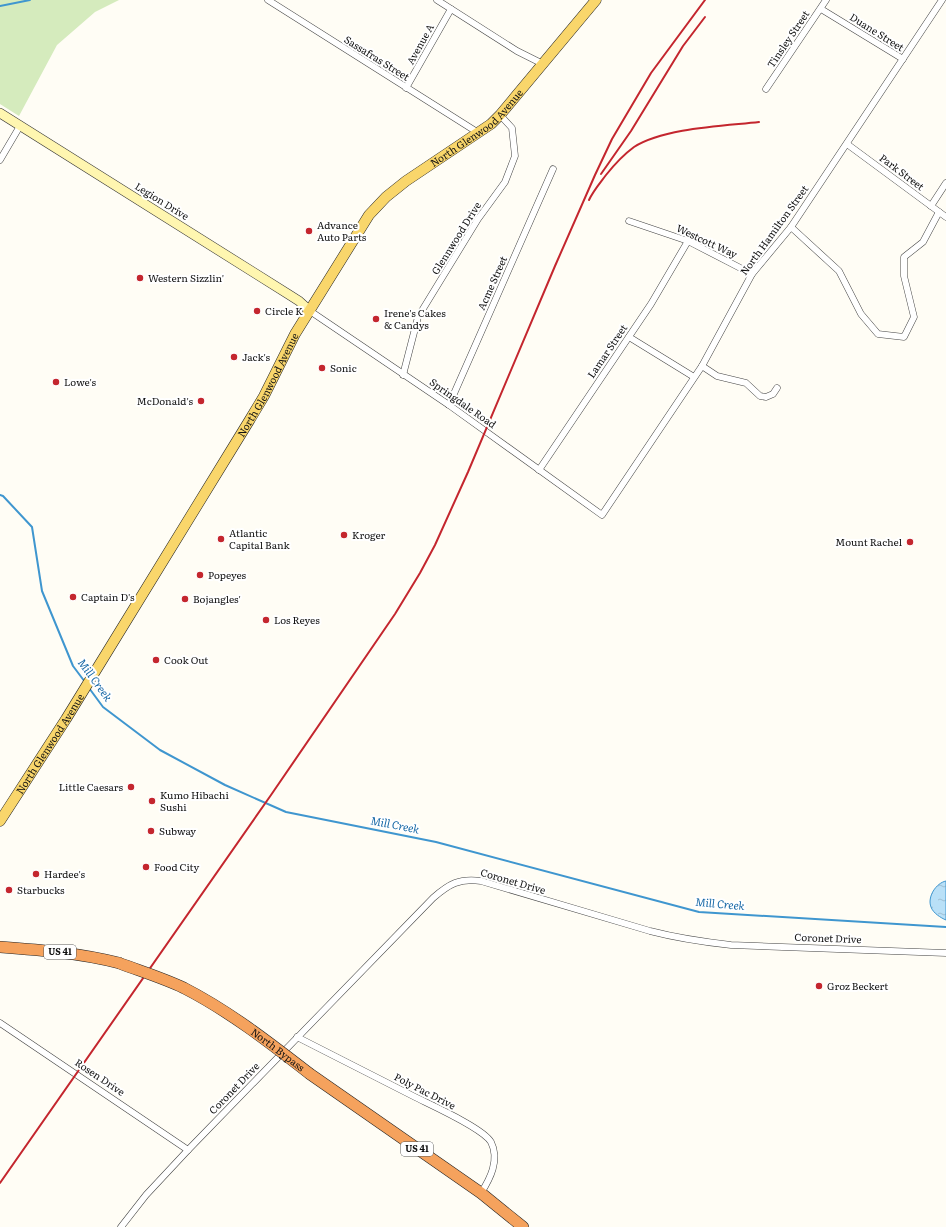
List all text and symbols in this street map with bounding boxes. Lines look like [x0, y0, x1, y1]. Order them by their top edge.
street label: Tinsley Street [763, 7, 812, 70]
street label: Duane Street [847, 9, 907, 54]
street label: Avenue A [402, 20, 437, 67]
street label: Sassafras Street [342, 31, 413, 84]
street label: North Glenwood Avenue [427, 85, 526, 170]
street label: Park Street [877, 150, 928, 193]
street label: Legion Drive [132, 178, 192, 223]
street label: North Hamilton Street [736, 182, 811, 278]
street label: Glennwood Drive [427, 198, 484, 277]
place label: Advance Auto Parts [317, 217, 367, 244]
street label: Westcott Way [674, 220, 740, 261]
marker: Advance Auto Parts [304, 226, 314, 236]
street label: Acme Street [473, 253, 510, 312]
place label: Western Sizzlin' [148, 270, 224, 285]
marker: Western Sizzlin' [135, 273, 145, 283]
place label: Circle K [265, 303, 303, 318]
place label: Irene's Cakes & Candys [384, 305, 446, 332]
marker: Circle K [252, 306, 262, 316]
marker: Irene's Cakes & Candys [371, 314, 381, 324]
street label: Lamar Street [583, 321, 630, 381]
street label: North Glenwood Avenue [233, 330, 302, 440]
place label: Jack's [242, 349, 270, 364]
marker: Jack's [229, 352, 239, 362]
place label: Sonic [330, 360, 357, 375]
marker: Sonic [317, 363, 327, 373]
place label: Lowe's [64, 374, 97, 389]
street label: Springdale Road [427, 374, 500, 431]
marker: Lowe's [51, 377, 61, 387]
place label: McDonald's [137, 393, 193, 408]
marker: McDonald's [196, 396, 206, 406]
place label: Atlantic Capital Bank [229, 525, 291, 552]
place label: Kroger [352, 527, 386, 542]
marker: Kroger [339, 530, 349, 540]
marker: Atlantic Capital Bank [216, 534, 226, 544]
place label: Mount Rachel [835, 534, 903, 549]
marker: Mount Rachel [905, 537, 915, 547]
place label: Popeyes [208, 567, 247, 582]
marker: Popeyes [195, 570, 205, 580]
place label: Captain D's [81, 589, 135, 604]
place label: Bojangles' [193, 591, 241, 606]
marker: Captain D's [68, 592, 78, 602]
marker: Bojangles' [180, 594, 190, 604]
place label: Los Reyes [274, 612, 320, 627]
marker: Los Reyes [261, 615, 271, 625]
place label: Cook Out [164, 652, 208, 667]
water label: Mill Creek [75, 655, 117, 704]
marker: Cook Out [151, 655, 161, 665]
street label: North Glenwood Avenue [12, 690, 87, 797]
place label: Little Caesars [59, 779, 123, 794]
marker: Little Caesars [126, 782, 136, 792]
place label: Kumo Hibachi Sushi [160, 787, 229, 814]
marker: Kumo Hibachi Sushi [147, 796, 157, 806]
water label: Mill Creek [369, 811, 421, 837]
place label: Subway [159, 823, 196, 838]
marker: Subway [146, 826, 156, 836]
place label: Food City [154, 859, 200, 874]
marker: Food City [141, 862, 151, 872]
street label: Coronet Drive [479, 864, 547, 897]
place label: Hardee's [44, 866, 85, 881]
marker: Hardee's [31, 869, 41, 879]
place label: Starbucks [17, 882, 65, 897]
marker: Starbucks [4, 885, 14, 895]
water label: Mill Creek [695, 893, 745, 913]
street label: Coronet Drive [794, 929, 862, 946]
road number: US 41 [44, 945, 76, 959]
place label: Groz Beckert [827, 978, 888, 993]
marker: Groz Beckert [814, 981, 824, 991]
street label: North Bypass [248, 1024, 309, 1075]
street label: Rosen Drive [72, 1054, 128, 1099]
street label: Coronet Drive [205, 1058, 262, 1117]
street label: Poly Pac Drive [392, 1069, 459, 1112]
road number: US 41 [401, 1142, 433, 1156]

